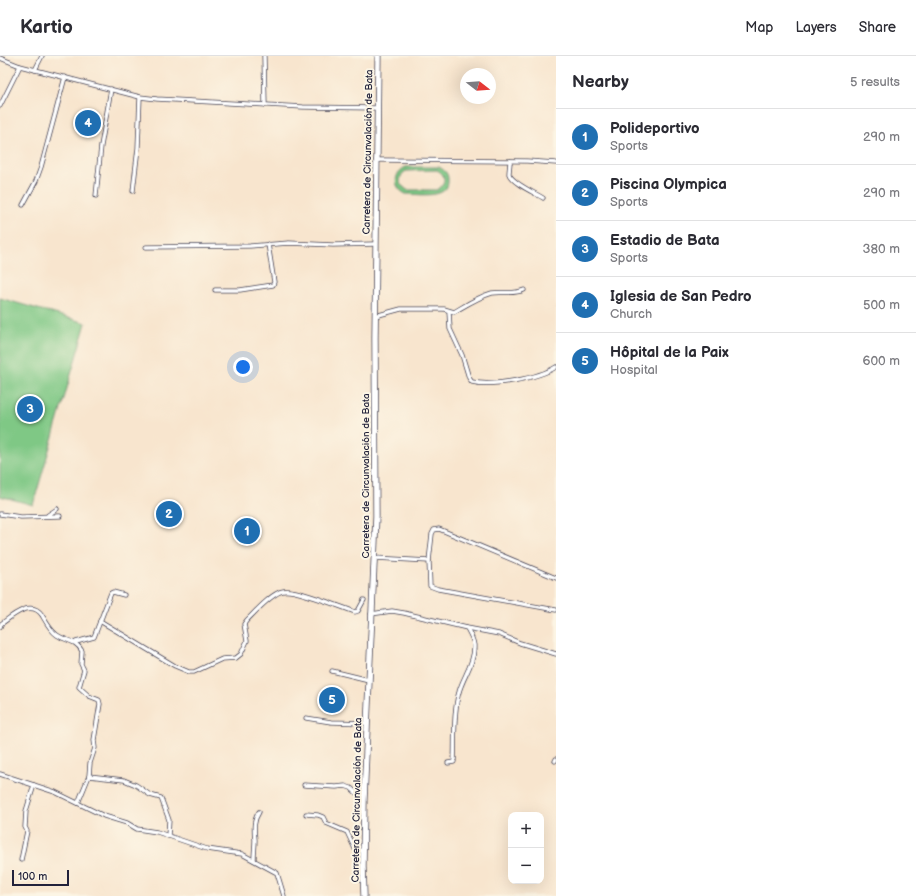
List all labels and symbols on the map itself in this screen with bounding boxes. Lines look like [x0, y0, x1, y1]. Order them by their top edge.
north arrow [460, 68, 496, 104]
street label: Carretera de Circunvalación de Bata [361, 69, 375, 235]
pin: 4 [75, 108, 101, 138]
your location [233, 357, 253, 377]
street label: Carretera de Circunvalación de Bata [360, 393, 372, 559]
pin: 3 [17, 394, 43, 424]
pin: 2 [156, 499, 182, 529]
pin: 1 [234, 516, 260, 546]
pin: 5 [319, 685, 345, 715]
street label: Carretera de Circunvalación de Bata [350, 717, 364, 883]
scale bar [12, 868, 69, 887]

